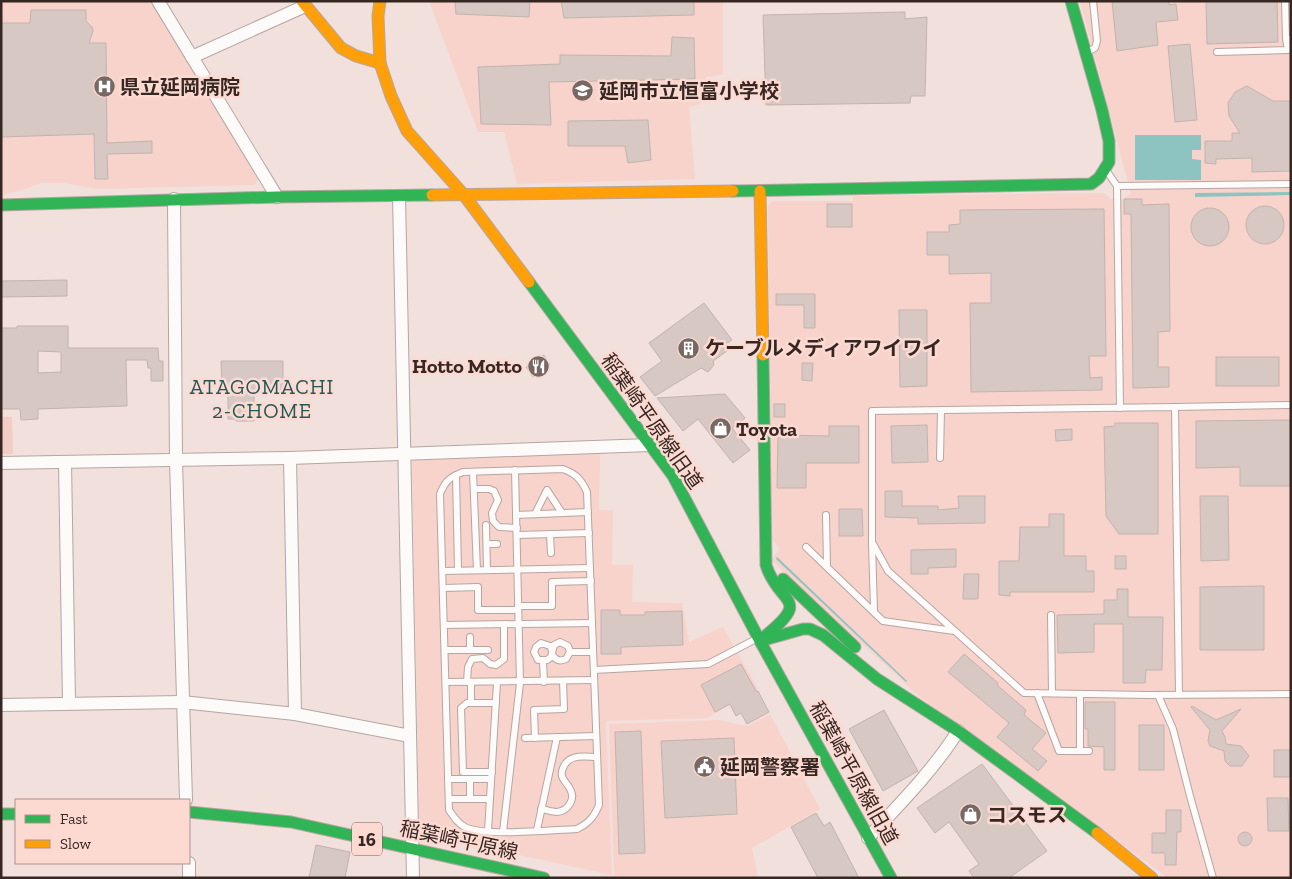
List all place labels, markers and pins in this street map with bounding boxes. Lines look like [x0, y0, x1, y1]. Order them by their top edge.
hospital icon: 県立延岡病院 [92, 75, 116, 99]
place label: 県立延岡病院 [120, 75, 240, 99]
school or university icon: 延岡市立恒富小学校 [571, 79, 595, 103]
place label: 延岡市立恒富小学校 [599, 79, 779, 103]
building icon: ケーブルメディアワイワイ [677, 336, 701, 360]
place label: ケーブルメディアワイワイ [705, 336, 942, 360]
place label: Hotto Motto [412, 354, 523, 378]
restaurant icon: Hotto Motto [526, 354, 550, 378]
shop icon: Toyota [708, 417, 732, 441]
place label: Toyota [736, 417, 797, 441]
public building icon: 延岡警察署 [692, 755, 716, 779]
place label: 延岡警察署 [720, 755, 820, 779]
shop icon: コスモス [959, 803, 983, 827]
place label: コスモス [987, 803, 1067, 827]

